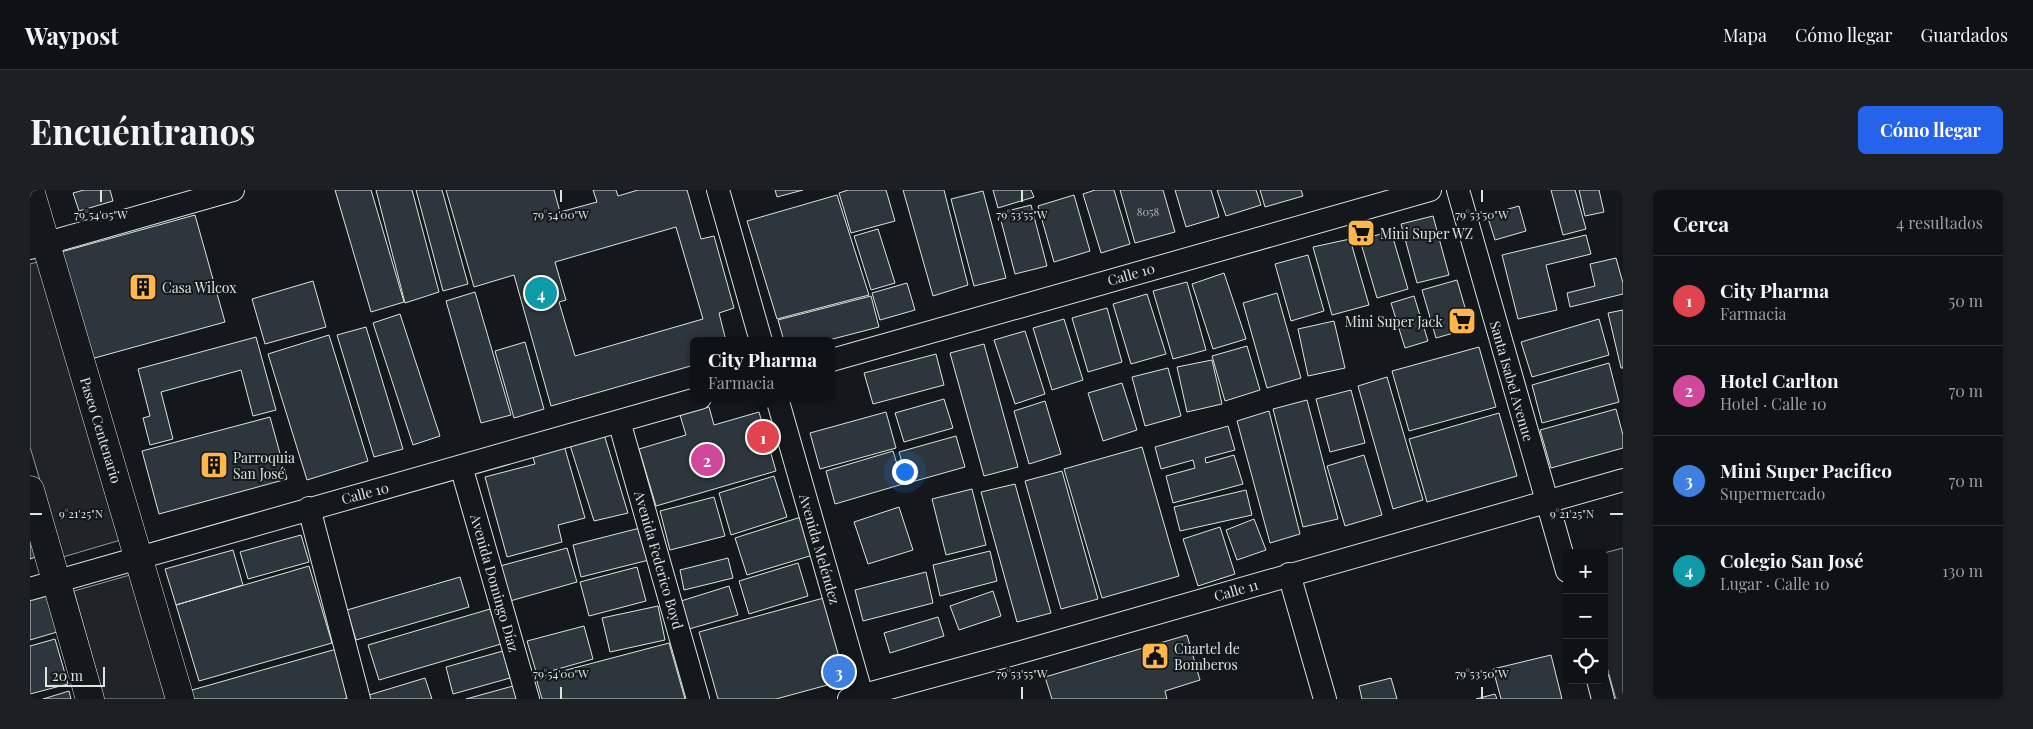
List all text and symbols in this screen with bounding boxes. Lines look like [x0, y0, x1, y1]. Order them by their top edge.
text: Waypost [25, 19, 119, 51]
text: Mapa [1723, 23, 1767, 47]
text: Cómo llegar [1795, 23, 1892, 47]
text: Guardados [1920, 23, 2008, 47]
button: Cómo llegar [1858, 106, 2003, 154]
text: Encuéntranos [30, 107, 255, 154]
house number: 8058 [1137, 204, 1160, 219]
text: 79°54'05"W [74, 206, 128, 222]
text: 79°54'00"W [533, 206, 589, 222]
text: 79°53'55"W [996, 206, 1048, 222]
text: 79°53'50"W [1455, 206, 1509, 222]
text: Cerca [1673, 209, 1729, 237]
text: 4 resultados [1896, 212, 1983, 233]
supermarket icon: Mini Super WZ [1346, 218, 1376, 248]
place label: Mini Super WZ [1380, 224, 1473, 243]
street label: Calle 10 [1105, 258, 1157, 290]
building icon: Casa Wilcox [128, 272, 158, 302]
pin: 4 [525, 274, 557, 312]
text: City Pharma [1720, 277, 1829, 303]
place label: Casa Wilcox [162, 278, 237, 297]
text: 1 [1686, 290, 1692, 311]
text: 50 m [1949, 290, 1983, 311]
text: Farmacia [1720, 303, 1787, 324]
supermarket icon: Mini Super Jack [1447, 306, 1477, 336]
place label: Mini Super Jack [1345, 312, 1443, 331]
street label: Santa Isabel Avenue [1486, 319, 1538, 443]
popup [690, 337, 835, 402]
text: City Pharma [708, 346, 817, 372]
text: Hotel Carlton [1720, 367, 1839, 393]
text: Farmacia [708, 372, 775, 393]
street label: Paseo Centenario [76, 375, 126, 486]
text: 2 [1685, 380, 1693, 401]
text: 70 m [1949, 380, 1983, 401]
text: Hotel · Calle 10 [1720, 393, 1827, 414]
pin: 1 [747, 418, 779, 456]
pin: 2 [691, 441, 723, 479]
place label: Parroquia San José [233, 448, 295, 483]
building icon: Parroquia San José [199, 450, 229, 480]
text: Mini Super Pacifico [1720, 457, 1892, 483]
your location [892, 459, 918, 485]
text: 3 [1685, 470, 1693, 491]
text: 70 m [1949, 470, 1983, 491]
street label: Calle 10 [339, 478, 391, 508]
text: Supermercado [1720, 483, 1825, 504]
street label: Avenida Federico Boyd [630, 488, 688, 631]
street label: Avenida Meléndez [795, 491, 845, 607]
text: 9°21'25"N [59, 505, 104, 521]
text: 9°21'25"N [1550, 505, 1595, 521]
street label: Avenida Domingo Díaz [466, 511, 524, 654]
text: Colegio San José [1720, 547, 1864, 573]
map controls [1563, 549, 1608, 684]
button: + [1563, 549, 1608, 594]
text: 4 [1685, 560, 1693, 581]
text: 130 m [1942, 560, 1983, 581]
text: Lugar · Calle 10 [1720, 573, 1830, 594]
street label: Calle 11 [1212, 575, 1260, 605]
button: − [1563, 594, 1608, 639]
place label: Cuartel de Bomberos [1174, 639, 1240, 674]
button: locate [1563, 639, 1608, 684]
public building icon: Cuartel de Bomberos [1140, 641, 1170, 671]
pin: 3 [823, 653, 855, 691]
scale bar [45, 664, 105, 687]
text: 79°54'00"W [533, 665, 589, 681]
text: 79°53'55"W [996, 665, 1048, 681]
text: 79°53'50"W [1455, 665, 1509, 681]
text: 20 m [52, 666, 83, 685]

